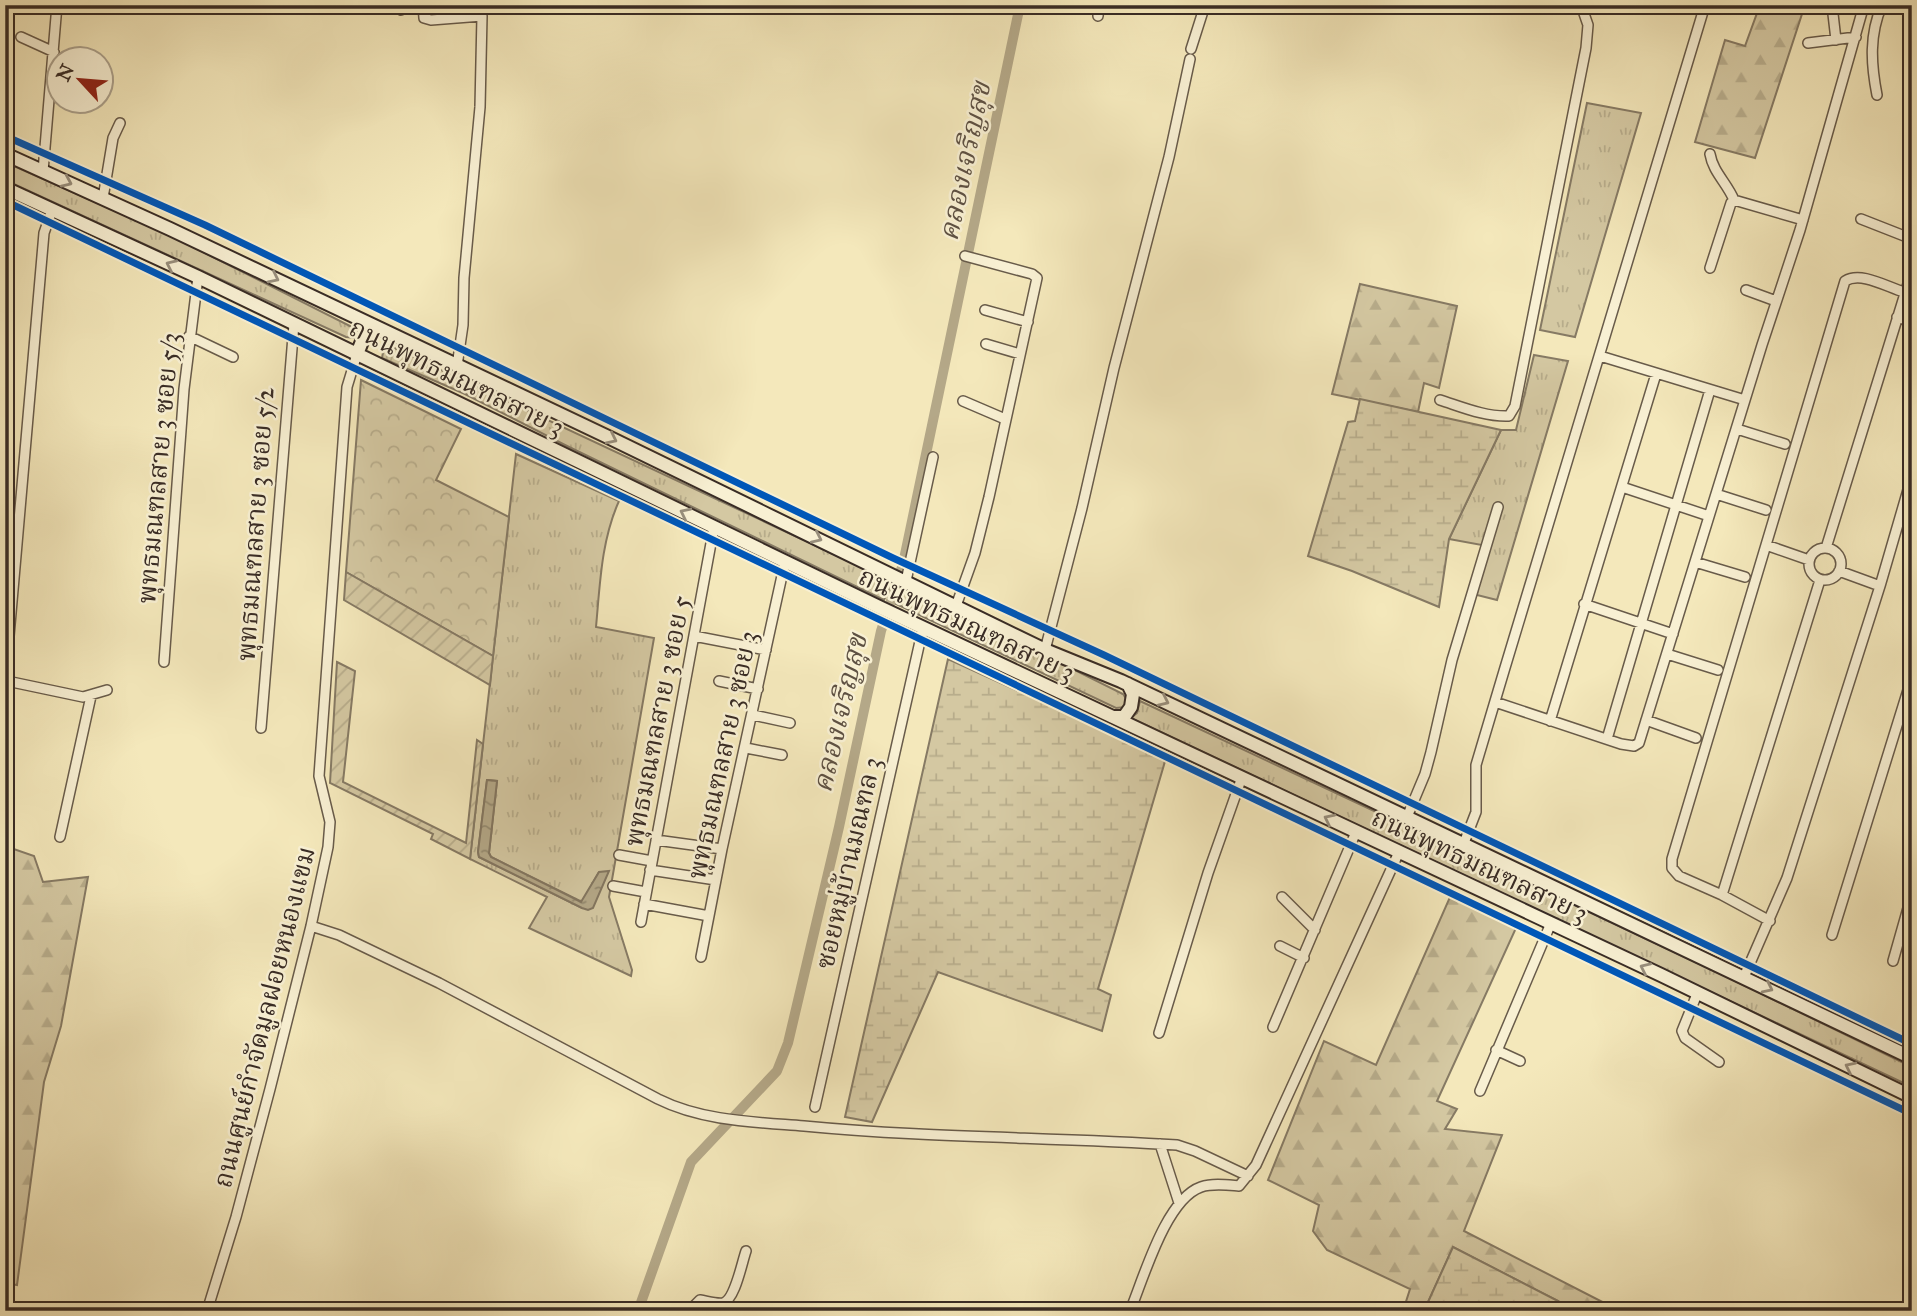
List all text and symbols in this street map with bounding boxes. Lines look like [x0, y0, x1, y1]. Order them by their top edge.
north arrow [46, 46, 116, 116]
text: N [51, 60, 79, 85]
water label: คลองเจริญสุข [931, 76, 1000, 244]
one-way arrow [60, 174, 73, 188]
one-way arrow [166, 259, 178, 273]
one-way arrow [267, 270, 279, 284]
street label: ถนนพุทธมณฑลสาย 3 [343, 311, 570, 445]
street label: พุทธมณฑลสาย 3 ซอย 5/3 [130, 331, 188, 605]
street label: พุทธมณฑลสาย 3 ซอย 5/2 [229, 386, 283, 662]
one-way arrow [605, 431, 617, 445]
one-way arrow [680, 508, 692, 522]
one-way arrow [810, 530, 822, 544]
street label: ถนนพุทธมณฑลสาย 3 [853, 560, 1080, 690]
street label: พุทธมณฑลสาย 3 ซอย 5 [617, 593, 699, 849]
street label: พุทธมณฑลสาย 3 ซอย 3 [680, 628, 766, 882]
water label: คลองเจริญสุข [804, 628, 876, 796]
one-way arrow [1157, 693, 1169, 707]
street label: ซอยหมู่บ้านมณฑล 3 [808, 754, 890, 972]
street label: ถนนพุทธมณฑลสาย 3 [1366, 801, 1593, 931]
one-way arrow [1324, 813, 1336, 827]
street label: ถนนศูนย์กำจัดมูลฝอยหนองแขม [206, 843, 324, 1191]
one-way arrow [1640, 962, 1652, 976]
one-way arrow [1761, 980, 1773, 994]
one-way arrow [1845, 1061, 1857, 1075]

